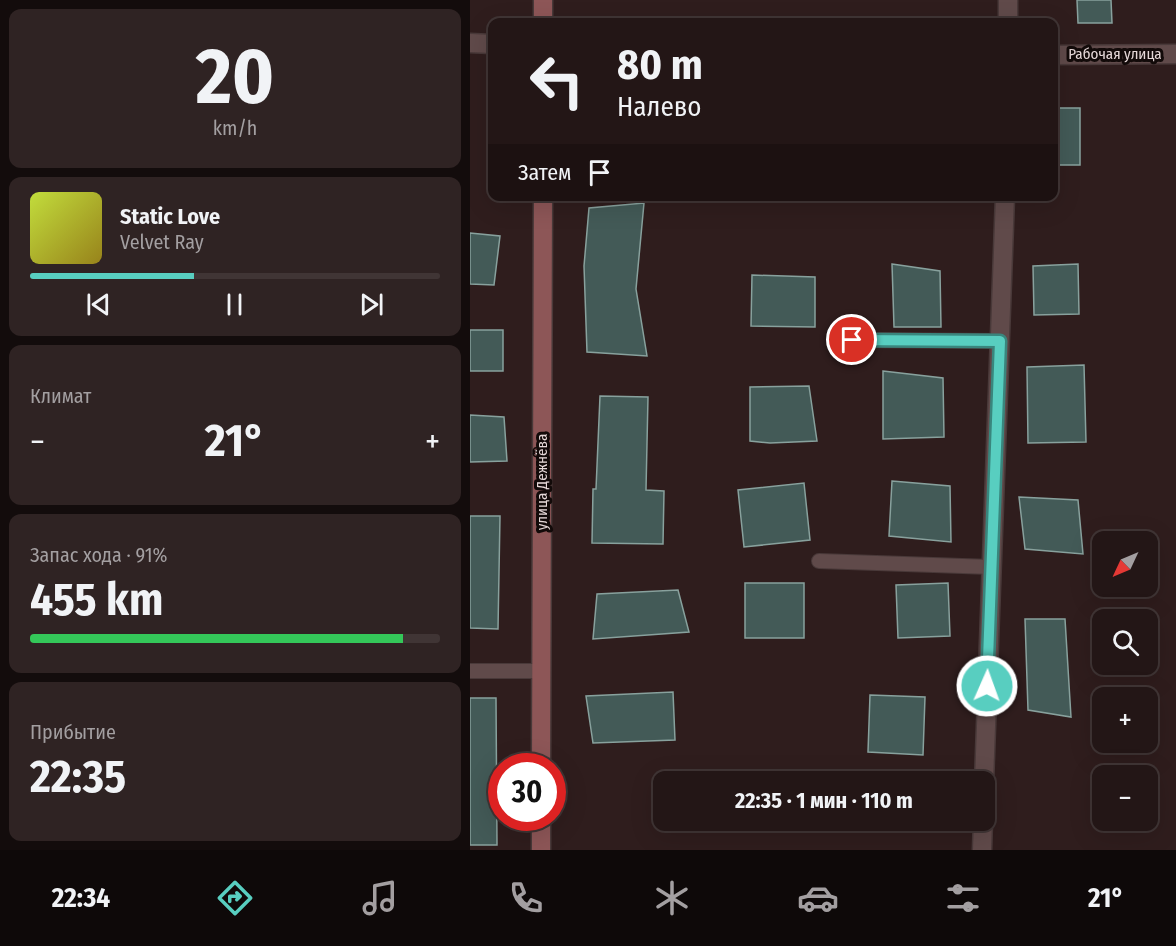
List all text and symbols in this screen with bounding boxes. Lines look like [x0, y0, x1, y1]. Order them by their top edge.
text: 20 [196, 30, 274, 124]
text: 80 m [617, 40, 703, 90]
icon: left [518, 42, 596, 120]
street label: Рабочая улица [1068, 45, 1162, 63]
text: Налево [617, 91, 701, 123]
text: km/h [213, 116, 257, 140]
icon: arrive [583, 156, 616, 189]
text: Затем [518, 159, 571, 186]
text: Static Love [120, 203, 220, 230]
text: Velvet Ray [120, 230, 204, 254]
icon: previous [82, 288, 115, 321]
icon: pause [218, 288, 251, 321]
icon: next [355, 288, 388, 321]
pin [826, 314, 877, 365]
icon: arrive [835, 323, 868, 356]
text: Климат [30, 384, 91, 408]
text: 21° [205, 414, 265, 468]
text: − [30, 422, 45, 462]
text: + [425, 422, 440, 462]
street label: улица Дежнёва [533, 434, 551, 530]
north arrow [1092, 531, 1158, 597]
map controls [1092, 531, 1158, 831]
text: Запас хода · 91% [30, 543, 168, 567]
text: 455 km [30, 573, 163, 627]
button: search [1092, 609, 1158, 675]
position arrow [955, 654, 1019, 718]
button: + [1092, 687, 1158, 753]
text: Прибытие [30, 720, 116, 744]
text: 22:35 [30, 750, 126, 804]
speed limit sign: 30 [488, 753, 566, 831]
button: − [1092, 765, 1158, 831]
text: 22:35 · 1 мин · 110 m [735, 787, 913, 814]
icon: directions [214, 877, 256, 919]
icon: music [359, 877, 401, 919]
icon: phone [505, 877, 547, 919]
icon: climate [651, 877, 693, 919]
icon: car [797, 877, 839, 919]
icon: filters [942, 877, 984, 919]
text: 22:34 [52, 882, 110, 914]
text: 21° [1088, 882, 1124, 914]

